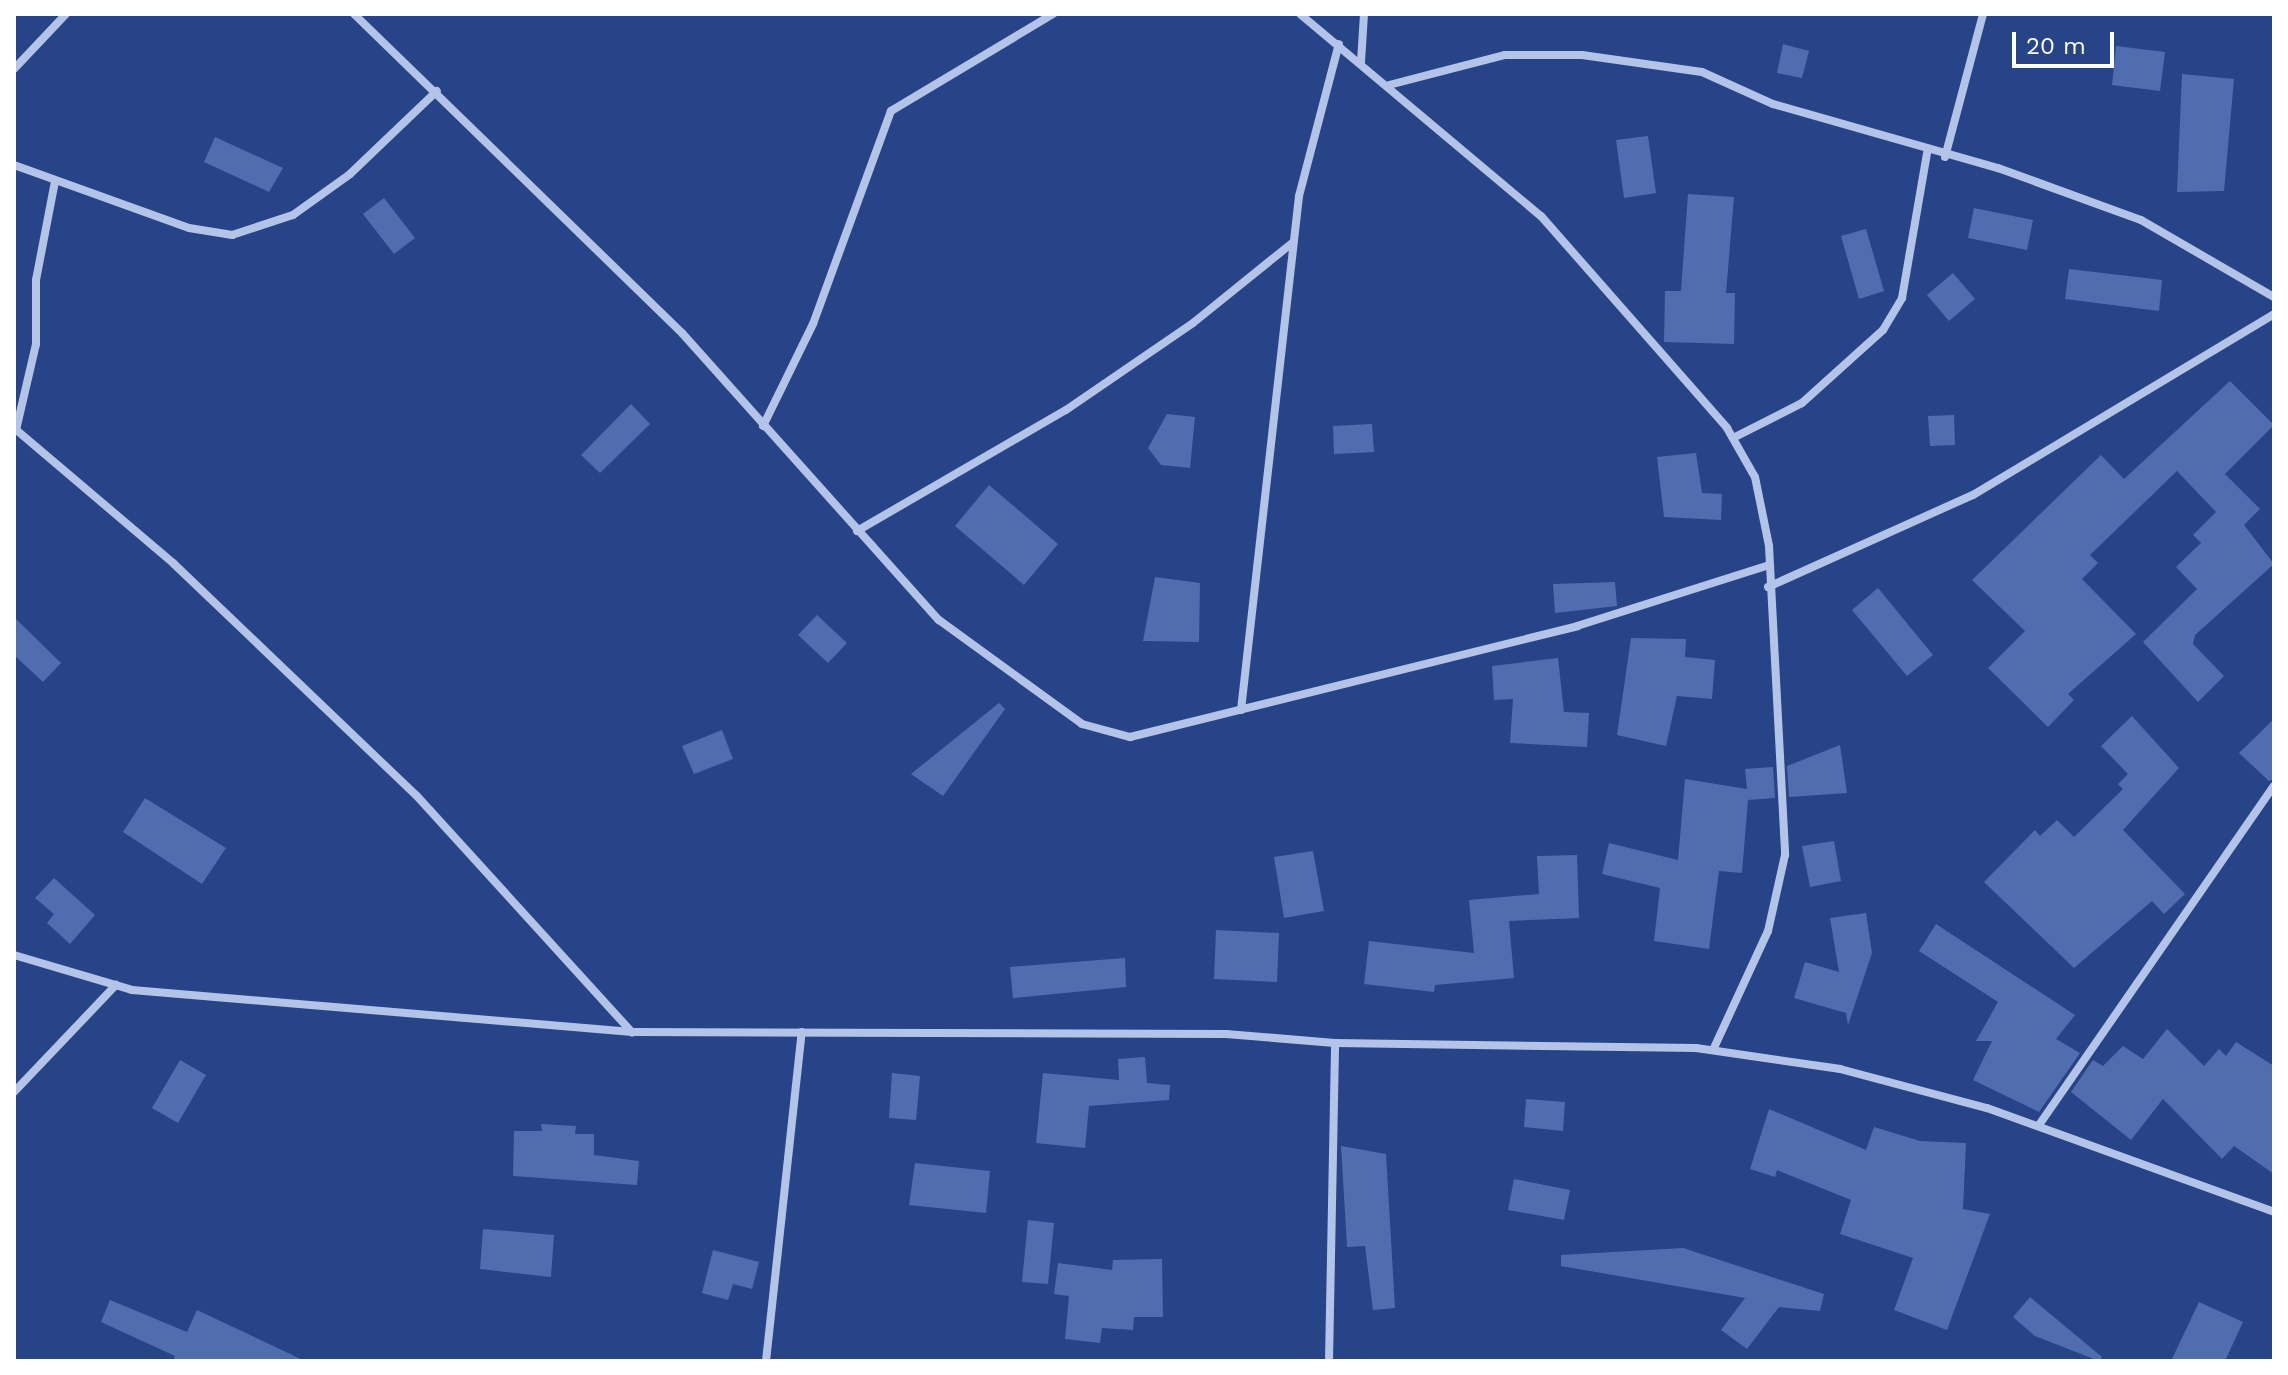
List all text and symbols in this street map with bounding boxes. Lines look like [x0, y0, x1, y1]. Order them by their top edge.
scale bar [2016, 16, 2118, 66]
text: 20 m [2026, 32, 2086, 60]

